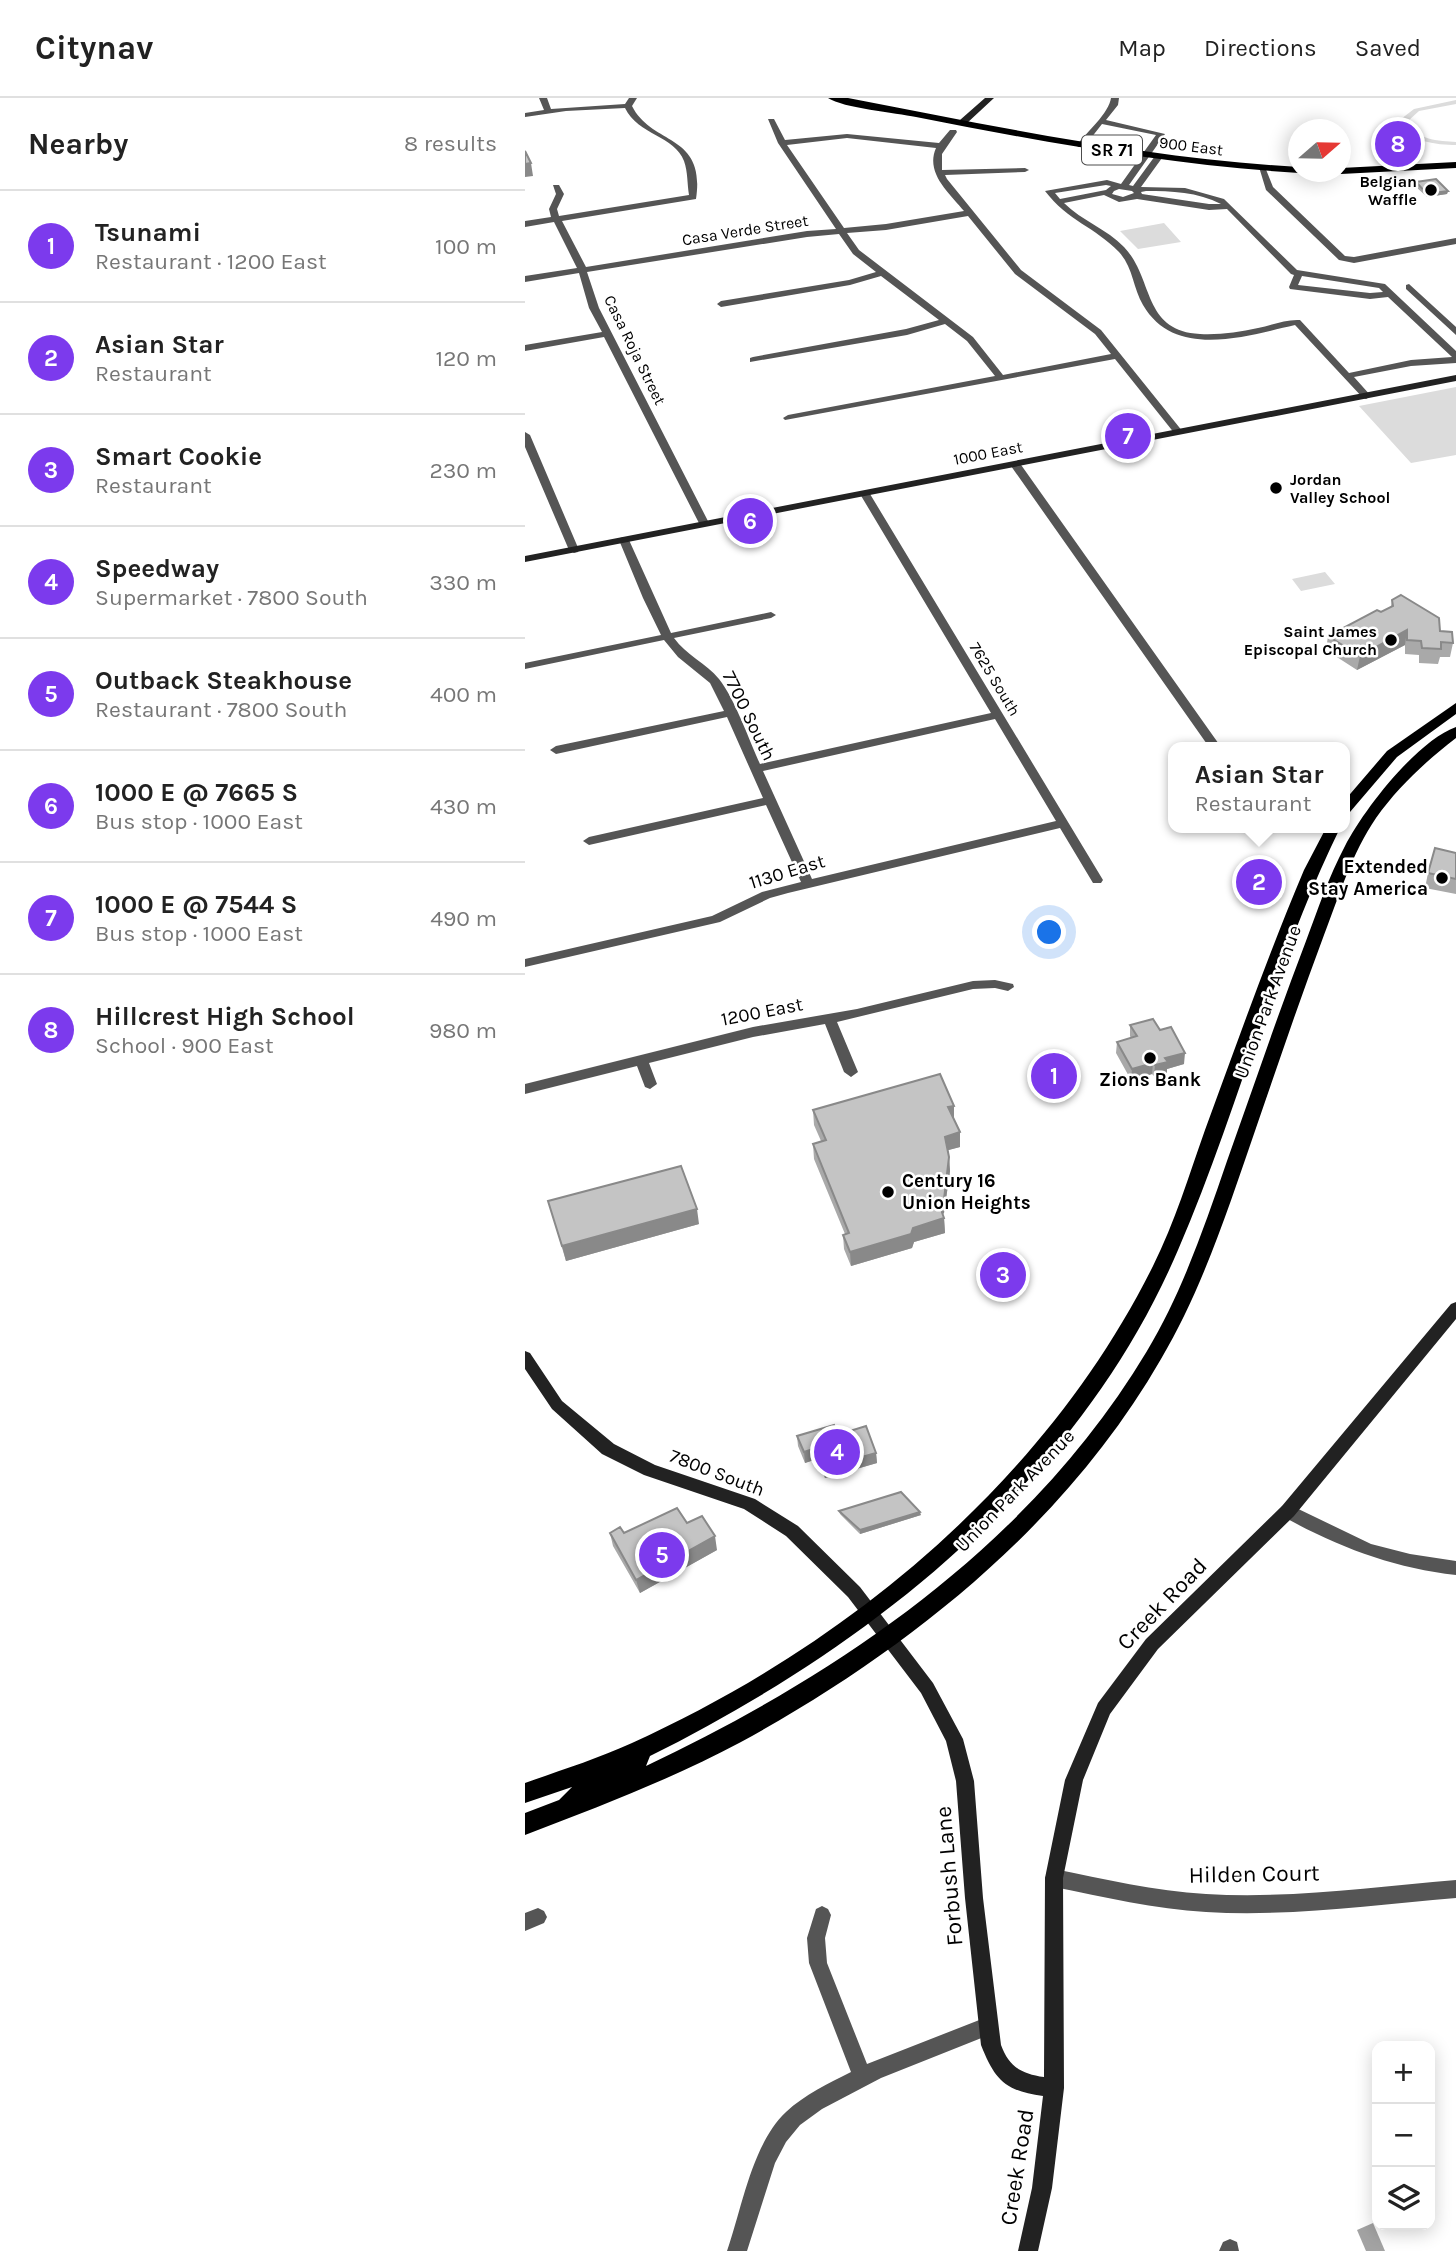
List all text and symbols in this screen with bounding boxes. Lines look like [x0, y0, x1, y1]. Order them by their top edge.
text: Citynav [35, 29, 153, 67]
text: Map [1118, 34, 1166, 62]
text: Directions [1204, 34, 1317, 62]
text: Saved [1355, 34, 1421, 62]
pin: 8 [1375, 118, 1421, 170]
north arrow [1288, 119, 1351, 182]
text: Nearby [28, 126, 128, 162]
text: 8 results [404, 130, 497, 157]
street label: 900 East [1158, 133, 1224, 159]
road number: SR 71 [1082, 136, 1142, 164]
place label: Belgian Waffle [1359, 172, 1417, 209]
marker: Belgian Waffle [1423, 182, 1439, 198]
street label: Casa Verde Street [681, 211, 809, 249]
text: Tsunami [95, 217, 201, 248]
text: 1 [47, 233, 55, 260]
text: 100 m [435, 233, 497, 260]
text: Restaurant · 1200 East [95, 248, 327, 275]
street label: Casa Roja Street [600, 292, 670, 408]
text: Asian Star [95, 329, 224, 360]
text: 2 [44, 345, 58, 372]
text: 120 m [435, 345, 497, 372]
text: Restaurant [95, 360, 212, 387]
pin: 7 [1105, 410, 1151, 462]
street label: 1000 East [952, 437, 1024, 469]
text: Smart Cookie [95, 441, 262, 472]
text: 3 [44, 457, 58, 484]
text: 230 m [429, 457, 497, 484]
place label: Jordan Valley School [1290, 470, 1390, 507]
text: Restaurant [95, 472, 212, 499]
marker: Jordan Valley School [1268, 480, 1284, 496]
pin: 6 [727, 495, 773, 547]
text: Speedway [95, 553, 219, 584]
text: 4 [44, 569, 58, 596]
text: 330 m [429, 569, 497, 596]
text: Supermarket · 7800 South [95, 584, 368, 611]
place label: Saint James Episcopal Church [1244, 622, 1377, 659]
marker: Saint James Episcopal Church [1383, 632, 1399, 648]
street label: 7625 South [966, 639, 1024, 719]
text: Outback Steakhouse [95, 665, 352, 696]
street label: 7700 South [718, 668, 780, 764]
text: 5 [44, 681, 58, 708]
text: 400 m [430, 681, 497, 708]
text: Restaurant · 7800 South [95, 696, 347, 723]
popup [1168, 742, 1350, 833]
text: Asian Star [1195, 759, 1323, 790]
text: 1000 E @ 7665 S [95, 777, 298, 808]
text: Restaurant [1195, 790, 1311, 817]
text: 6 [44, 793, 58, 820]
text: 430 m [430, 793, 497, 820]
text: Bus stop · 1000 East [95, 808, 303, 835]
street label: 1130 East [747, 850, 827, 894]
pin: 2 [1236, 856, 1282, 908]
place label: Extended Stay America [1308, 856, 1428, 900]
marker: Extended Stay America [1434, 870, 1450, 886]
text: 1000 E @ 7544 S [95, 889, 297, 920]
text: 7 [45, 905, 57, 932]
text: 490 m [430, 905, 497, 932]
your location [1032, 915, 1066, 949]
text: Bus stop · 1000 East [95, 920, 303, 947]
street label: Union Park Avenue [1230, 922, 1306, 1082]
street label: 1200 East [719, 993, 805, 1031]
text: Hillcrest High School [95, 1001, 355, 1032]
text: 8 [44, 1017, 58, 1044]
text: 980 m [429, 1017, 497, 1044]
text: School · 900 East [95, 1032, 274, 1059]
pin: 1 [1031, 1050, 1077, 1102]
marker: Zions Bank [1142, 1050, 1158, 1066]
place label: Zions Bank [1099, 1069, 1201, 1091]
place label: Century 16 Union Heights [902, 1170, 1031, 1214]
marker: Century 16 Union Heights [880, 1184, 896, 1200]
pin: 3 [980, 1249, 1026, 1301]
street label: Union Park Avenue [951, 1425, 1079, 1557]
pin: 4 [814, 1426, 860, 1478]
street label: 7800 South [667, 1445, 767, 1501]
pin: 5 [639, 1529, 685, 1581]
street label: Creek Road [1112, 1552, 1212, 1656]
street label: Forbush Lane [929, 1805, 969, 1947]
street label: Hilden Court [1188, 1859, 1320, 1889]
map controls [1372, 2041, 1435, 2230]
button: + [1372, 2041, 1435, 2104]
button: − [1372, 2104, 1435, 2167]
street label: Creek Road [994, 2107, 1040, 2227]
button: layers [1372, 2167, 1435, 2230]

